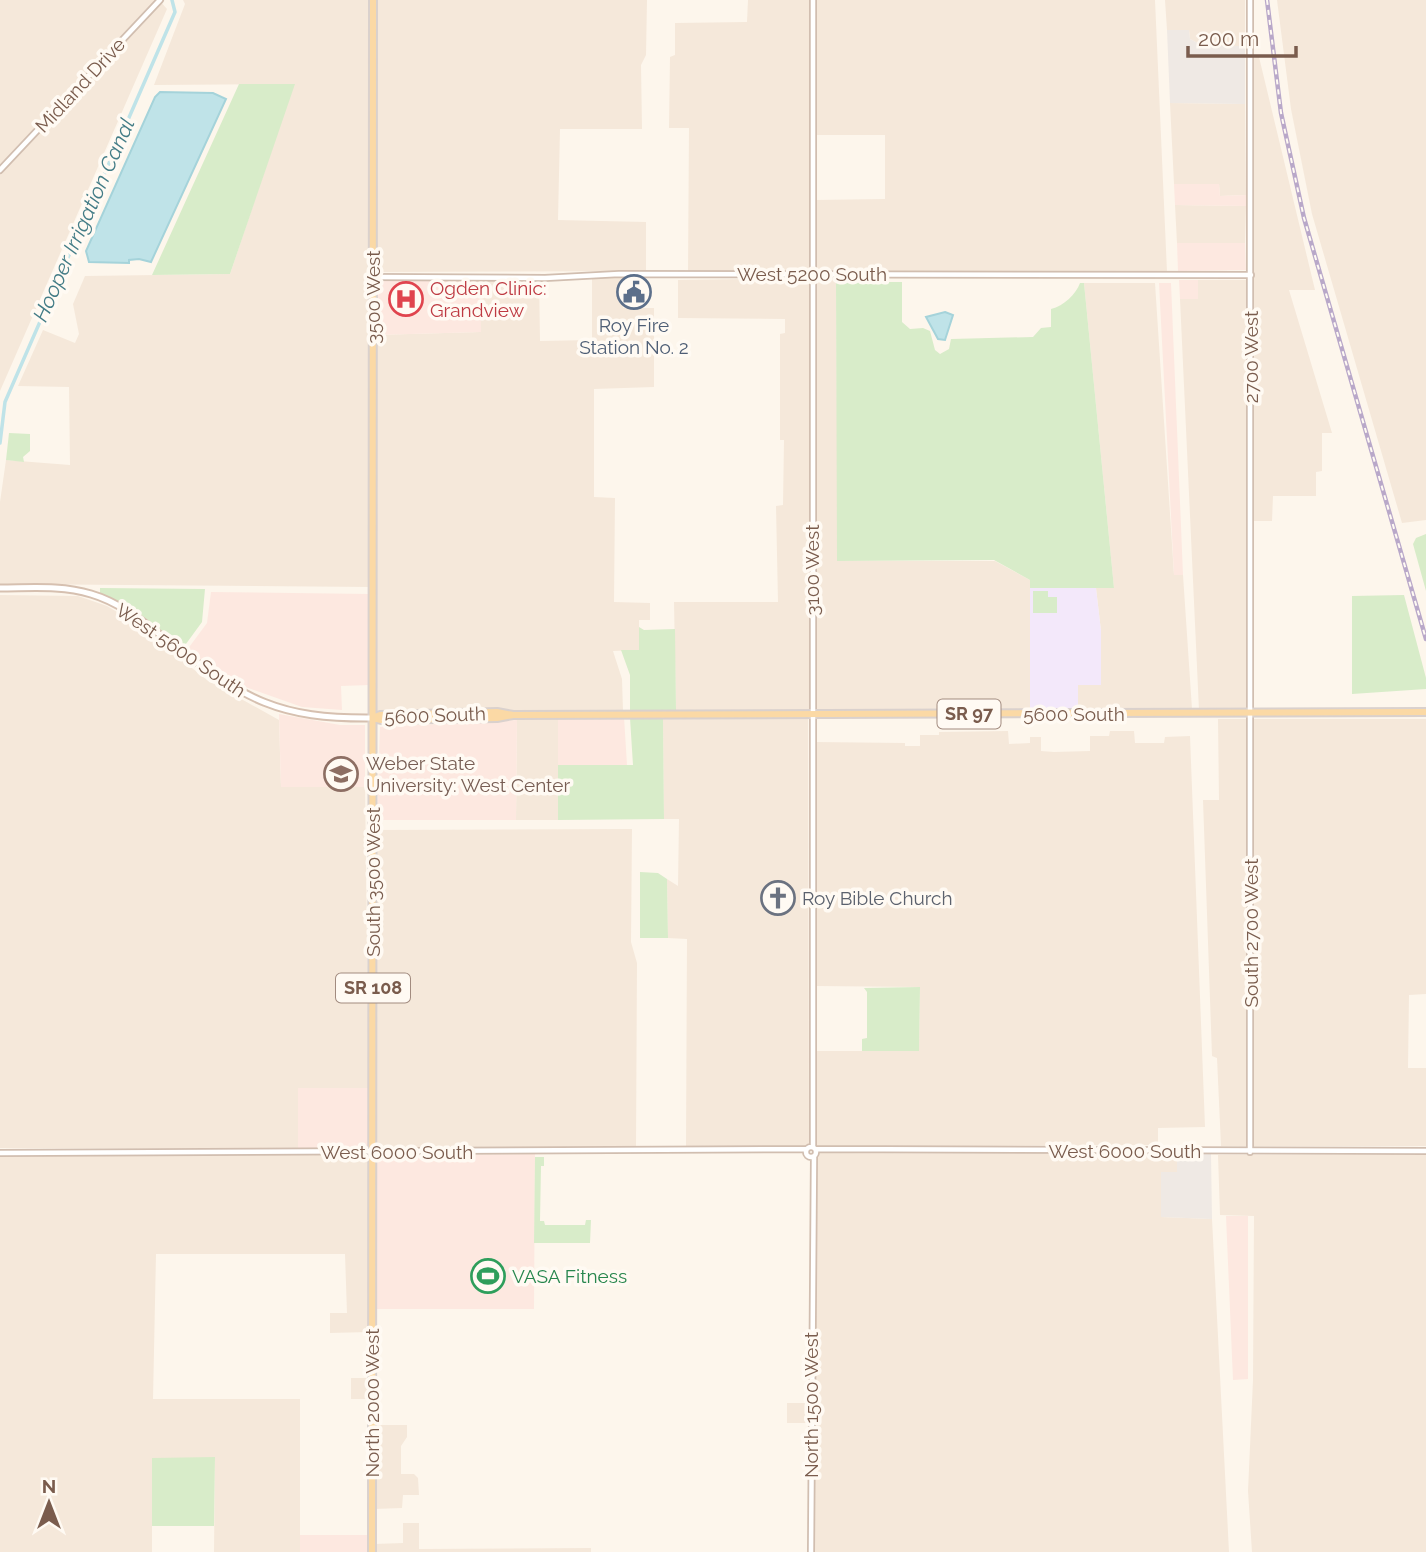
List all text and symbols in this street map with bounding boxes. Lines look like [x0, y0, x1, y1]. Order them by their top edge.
scale bar [1188, 14, 1296, 58]
text: 200 m [1198, 26, 1259, 51]
street label: Midland Drive [31, 33, 129, 137]
water label: Hooper Irrigation Canal [27, 114, 140, 325]
street label: 3500 West [362, 250, 384, 344]
street label: West 5200 South [737, 263, 887, 285]
public building icon: Roy Fire Station No. 2 [615, 273, 653, 311]
place label: Ogden Clinic: Grandview [430, 277, 546, 321]
hospital icon: Ogden Clinic: Grandview [387, 280, 425, 318]
street label: 2700 West [1240, 310, 1262, 403]
place label: Roy Fire Station No. 2 [579, 314, 689, 358]
street label: 3100 West [801, 524, 823, 616]
street label: West 5600 South [112, 598, 250, 702]
road number: SR 97 [937, 700, 1000, 728]
street label: 5600 South [384, 702, 486, 728]
street label: 5600 South [1023, 703, 1125, 725]
place label: Weber State University: West Center [366, 752, 570, 796]
school or university icon: Weber State University: West Center [322, 755, 360, 793]
street label: South 3500 West [362, 807, 384, 957]
street label: South 2700 West [1240, 858, 1262, 1008]
church icon: Roy Bible Church [759, 879, 797, 917]
place label: Roy Bible Church [802, 887, 953, 909]
road number: SR 108 [336, 973, 410, 1002]
street label: West 6000 South [1049, 1140, 1201, 1162]
street label: West 6000 South [321, 1141, 473, 1163]
sports icon: VASA Fitness [469, 1257, 507, 1295]
place label: VASA Fitness [512, 1265, 627, 1287]
street label: North 2000 West [361, 1328, 383, 1478]
street label: North 1500 West [800, 1331, 822, 1478]
north arrow [14, 1468, 84, 1538]
text: N [42, 1475, 56, 1497]

